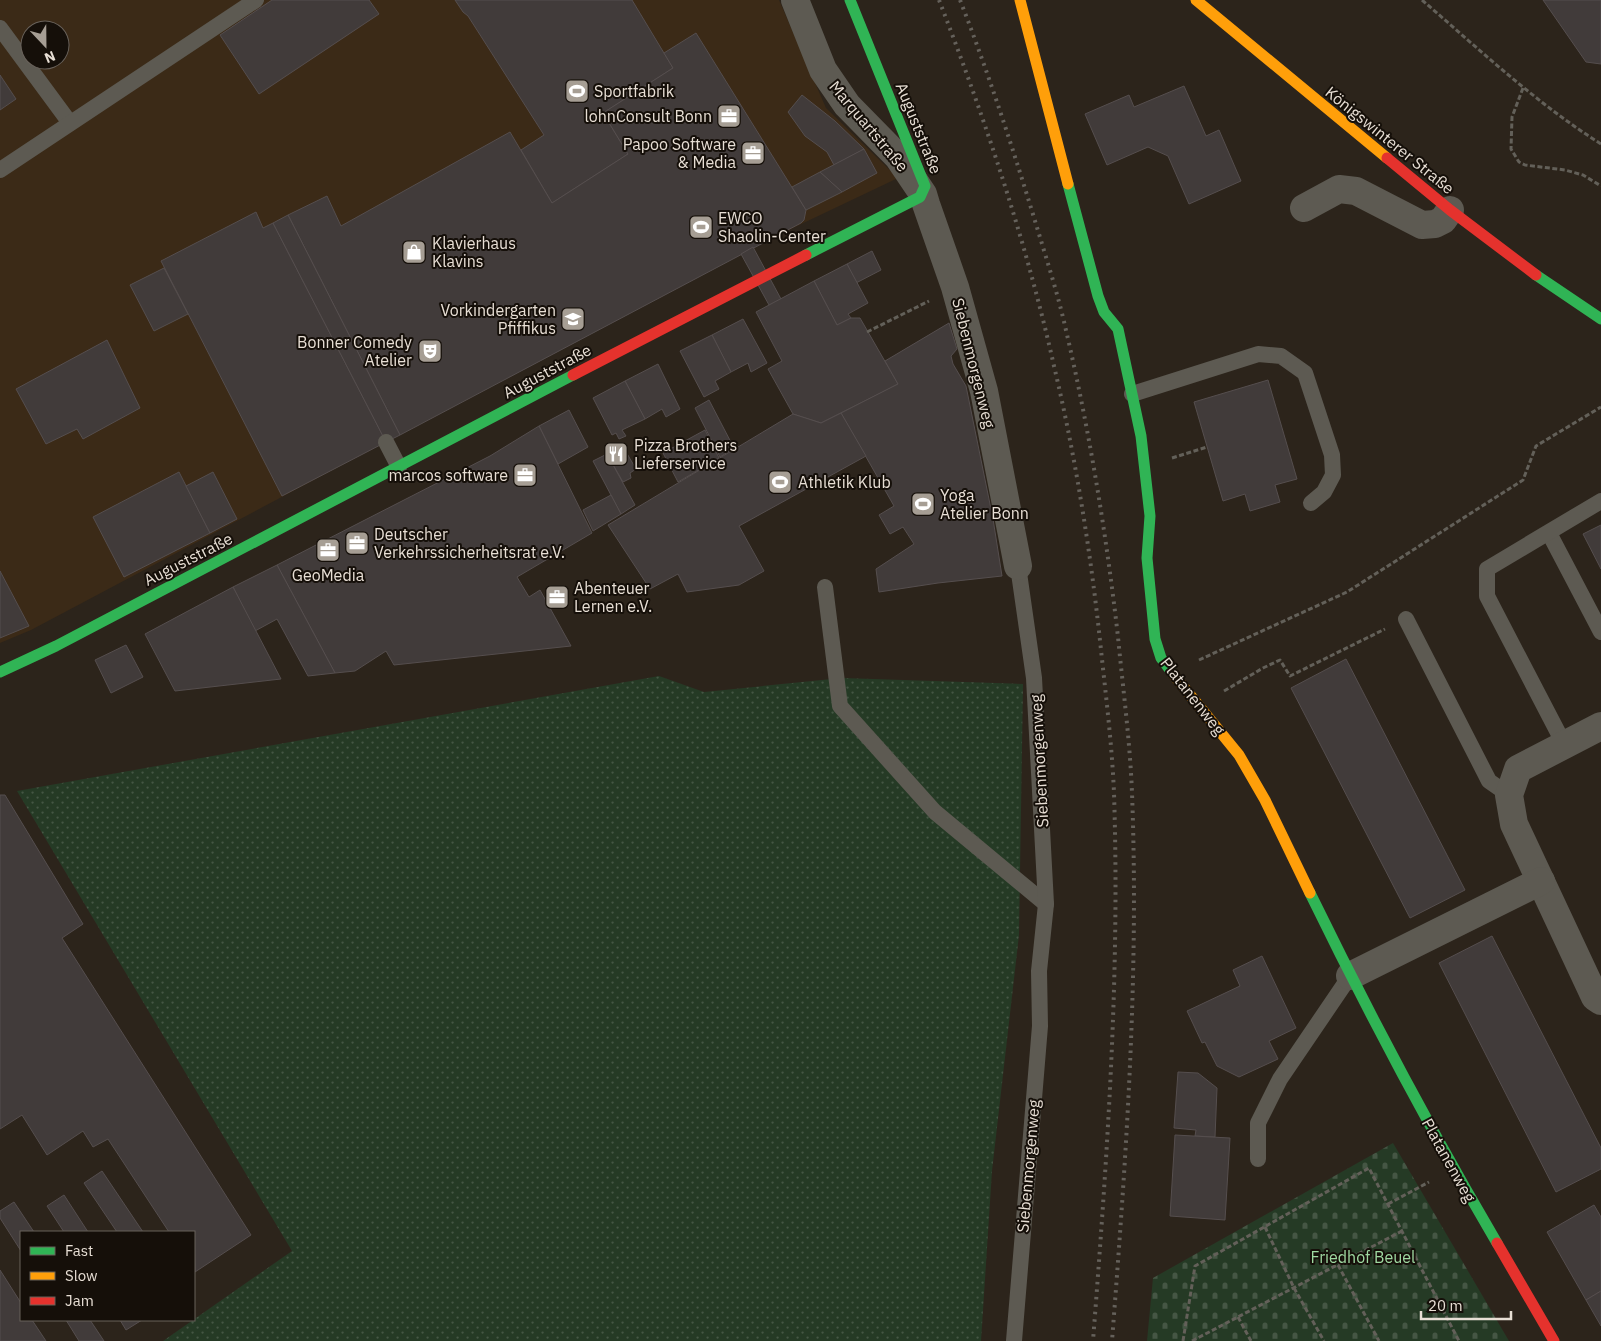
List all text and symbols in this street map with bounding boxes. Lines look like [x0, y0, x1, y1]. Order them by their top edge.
north arrow [20, 20, 70, 70]
text: N [42, 47, 58, 67]
street label: Marquartstraße [825, 77, 913, 176]
sports icon: Sportfabrik [564, 78, 590, 104]
street label: Auguststraße [892, 79, 946, 177]
place label: Sportfabrik [594, 81, 675, 101]
street label: Königswinterer Straße [1321, 82, 1459, 198]
office icon: lohnConsult Bonn [716, 103, 742, 129]
place label: lohnConsult Bonn [584, 106, 712, 126]
place label: Papoo Software & Media [623, 134, 736, 172]
office icon: Papoo Software & Media [740, 140, 766, 166]
place label: EWCO Shaolin-Center [718, 208, 826, 246]
sports icon: EWCO Shaolin-Center [688, 214, 714, 240]
place label: Klavierhaus Klavins [432, 233, 516, 271]
shop icon: Klavierhaus Klavins [401, 239, 427, 265]
street label: Siebenmorgenweg [948, 296, 1000, 431]
place label: Vorkindergarten Pfiffikus [441, 300, 556, 338]
school or university icon: Vorkindergarten Pfiffikus [560, 306, 586, 332]
place label: Bonner Comedy Atelier [297, 332, 412, 370]
theatre icon: Bonner Comedy Atelier [417, 338, 443, 364]
street label: Auguststraße [500, 339, 595, 403]
place label: Pizza Brothers Lieferservice [634, 435, 737, 473]
restaurant icon: Pizza Brothers Lieferservice [603, 441, 629, 467]
office icon: marcos software [512, 462, 538, 488]
place label: marcos software [388, 465, 508, 485]
sports icon: Athletik Klub [767, 469, 793, 495]
place label: Athletik Klub [798, 472, 891, 492]
place label: Yoga Atelier Bonn [940, 485, 1029, 523]
sports icon: Yoga Atelier Bonn [910, 491, 936, 517]
place label: Deutscher Verkehrssicherheitsrat e.V. [374, 524, 565, 562]
street label: Auguststraße [140, 528, 236, 590]
office icon: Deutscher Verkehrssicherheitsrat e.V. [344, 530, 370, 556]
office icon: GeoMedia [315, 537, 341, 563]
place label: GeoMedia [292, 565, 365, 585]
place label: Abenteuer Lernen e.V. [574, 578, 652, 616]
office icon: Abenteuer Lernen e.V. [544, 584, 570, 610]
street label: Platanenweg [1156, 653, 1230, 739]
street label: Siebenmorgenweg [1025, 693, 1052, 828]
street label: Siebenmorgenweg [1012, 1098, 1044, 1233]
street label: Platanenweg [1418, 1114, 1481, 1206]
legend [20, 1231, 195, 1321]
text: Fast [65, 1241, 93, 1260]
park label: Friedhof Beuel [1311, 1247, 1415, 1267]
text: Slow [65, 1266, 98, 1285]
scale bar [1421, 1288, 1511, 1320]
text: Jam [65, 1291, 94, 1310]
text: 20 m [1428, 1296, 1463, 1315]

